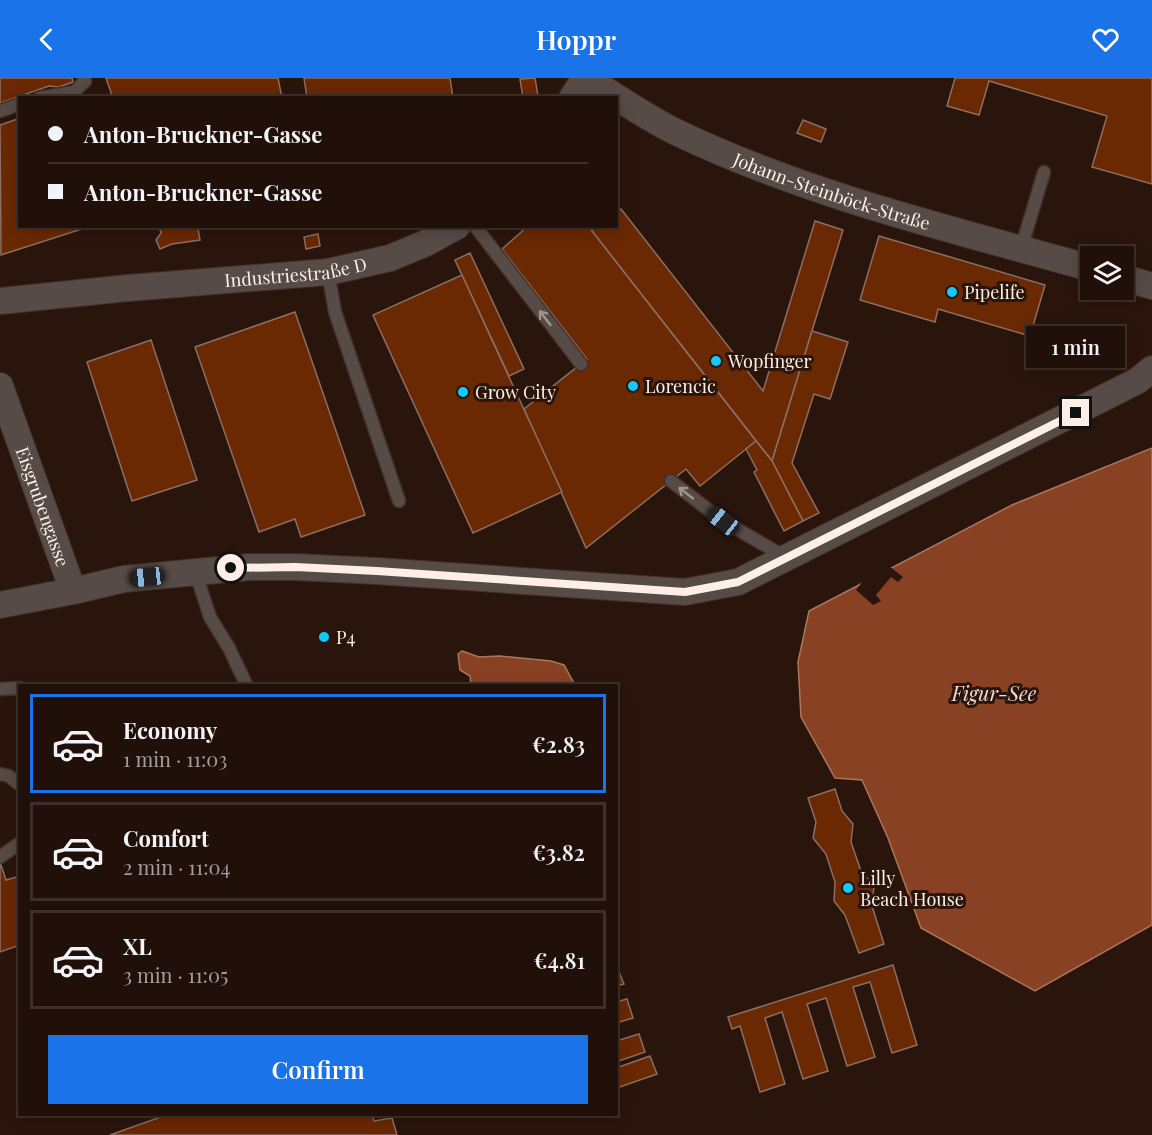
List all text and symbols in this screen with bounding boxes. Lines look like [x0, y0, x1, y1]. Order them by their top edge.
text: Hoppr [536, 21, 616, 57]
icon: back [30, 23, 63, 56]
icon: heart [1089, 23, 1122, 56]
text: Anton-Bruckner-Gasse [84, 119, 322, 149]
street label: Johann-Steinböck-Straße [729, 147, 933, 235]
text: Anton-Bruckner-Gasse [84, 177, 322, 207]
map controls [1080, 246, 1134, 300]
button: layers [1080, 246, 1134, 300]
street label: Industriestraße D [223, 252, 369, 292]
place label: Pipelife [964, 280, 1025, 304]
marker: Pipelife [945, 285, 959, 299]
one-way arrow [539, 310, 552, 326]
callout: 1 min [1026, 326, 1126, 368]
text: 1 min [1051, 333, 1100, 360]
place label: Wopfinger [727, 349, 812, 373]
marker: Wopfinger [709, 354, 723, 368]
place label: Lorencic [645, 374, 716, 398]
marker: Lorencic [626, 379, 640, 393]
place label: Grow City [475, 380, 556, 404]
marker: Grow City [456, 385, 470, 399]
route end [1062, 399, 1089, 426]
street label: Eisgrubengasse [11, 443, 75, 570]
one-way arrow [679, 486, 695, 499]
car [703, 503, 743, 539]
route start [217, 554, 244, 581]
car [128, 566, 166, 588]
place label: P4 [336, 625, 356, 649]
marker: P4 [317, 630, 331, 644]
water label: Figur-See [951, 679, 1037, 706]
text: Economy [123, 715, 217, 745]
icon: car [51, 717, 105, 771]
text: €2.83 [532, 729, 585, 759]
text: 1 min · 11:03 [123, 745, 227, 772]
text: Comfort [123, 823, 209, 853]
icon: car [51, 825, 105, 879]
text: €3.82 [532, 837, 585, 867]
text: 2 min · 11:04 [123, 853, 230, 880]
place label: Lilly Beach House [860, 866, 964, 911]
marker: Lilly Beach House [841, 881, 855, 895]
text: XL [123, 931, 152, 961]
icon: car [51, 933, 105, 987]
text: €4.81 [534, 945, 585, 975]
text: 3 min · 11:05 [123, 961, 228, 988]
button: Confirm [48, 1035, 588, 1104]

